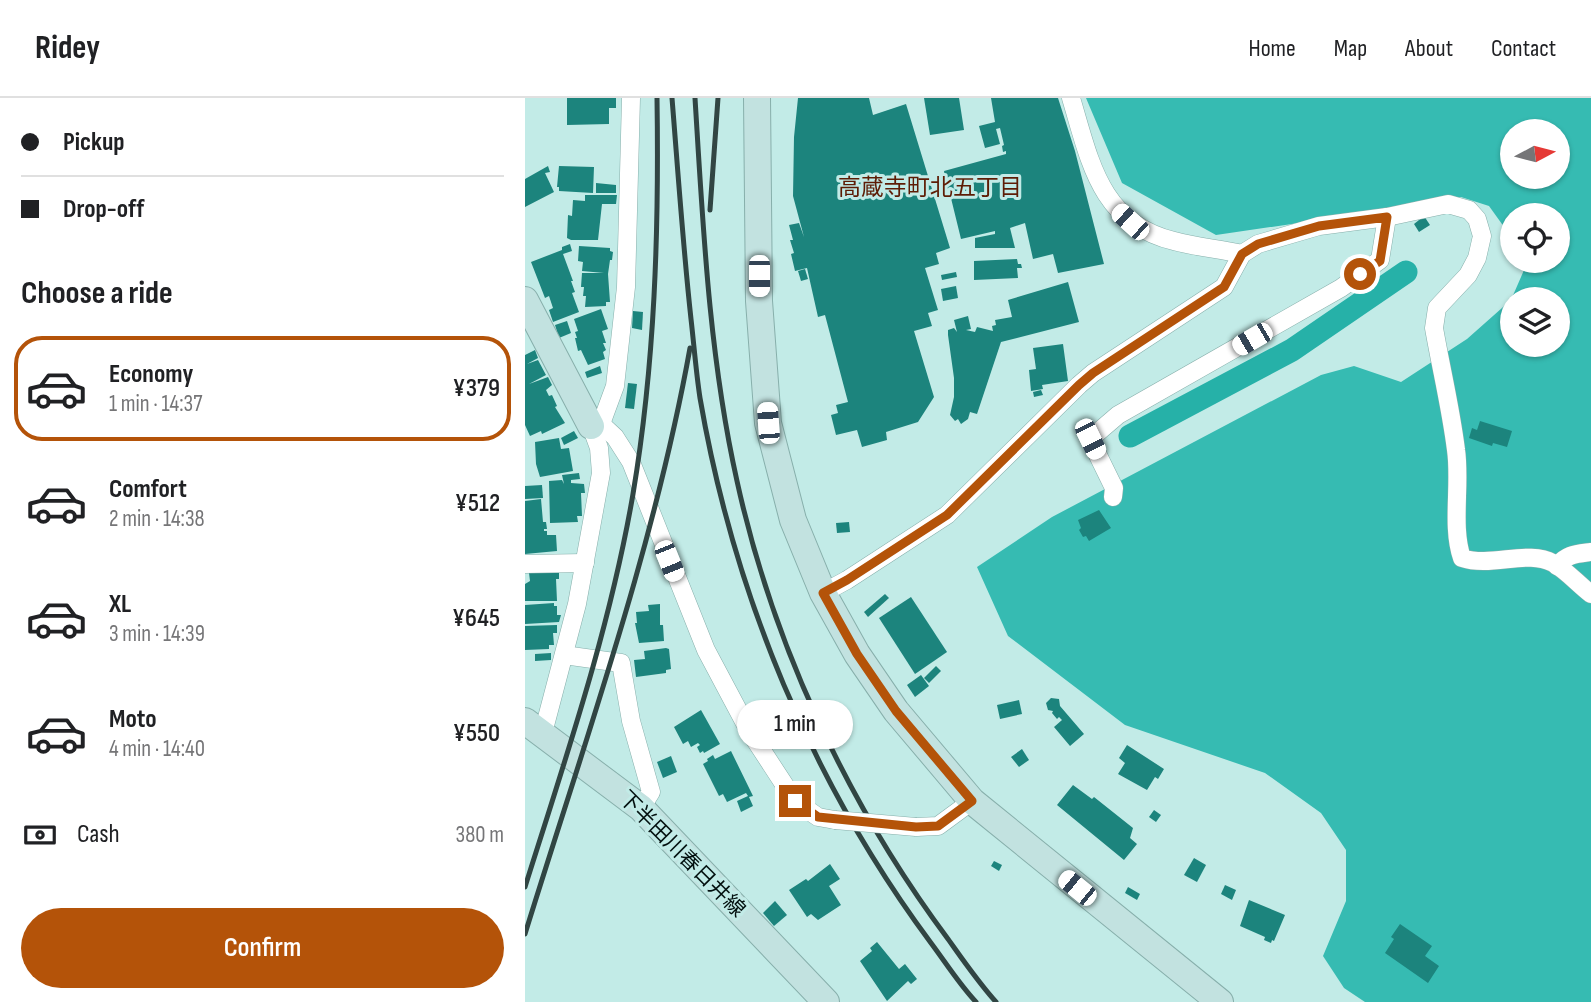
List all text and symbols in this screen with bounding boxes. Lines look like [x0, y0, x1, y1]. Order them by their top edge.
text: Ridey [35, 28, 100, 68]
text: Home [1248, 34, 1296, 63]
text: Map [1334, 34, 1367, 63]
text: About [1405, 34, 1453, 63]
text: Contact [1491, 34, 1556, 63]
north arrow [1500, 119, 1570, 189]
map controls [1500, 119, 1570, 357]
text: Pickup [63, 127, 125, 158]
district label: 高蔵寺町北五丁目 [838, 174, 1022, 202]
text: Drop-off [63, 194, 144, 225]
car [1108, 200, 1153, 244]
button: locate [1500, 203, 1570, 273]
car [749, 255, 770, 297]
route start [1344, 258, 1376, 290]
text: Choose a ride [21, 274, 173, 313]
button: layers [1500, 287, 1570, 357]
car [1229, 319, 1276, 359]
icon: car [25, 357, 88, 420]
text: Economy [109, 359, 193, 390]
text: ¥379 [453, 373, 500, 404]
text: 1 min · 14:37 [109, 390, 202, 418]
car [757, 401, 780, 445]
car [1072, 416, 1109, 462]
icon: car [25, 472, 88, 535]
text: Comfort [109, 474, 187, 505]
text: ¥512 [455, 488, 500, 519]
text: 2 min · 14:38 [109, 505, 205, 533]
car [652, 538, 687, 584]
icon: car [25, 587, 88, 650]
text: XL [109, 589, 131, 620]
text: ¥645 [452, 603, 500, 634]
text: 3 min · 14:39 [109, 620, 205, 648]
callout: 1 min [737, 700, 853, 748]
icon: car [25, 702, 88, 765]
text: Moto [109, 704, 157, 735]
text: 1 min [774, 710, 816, 738]
text: ¥550 [453, 718, 500, 749]
text: 4 min · 14:40 [109, 735, 205, 763]
route end [779, 785, 811, 817]
street label: 下半田川春日井線 [614, 786, 750, 922]
icon: cash [21, 816, 59, 854]
text: Cash [77, 819, 120, 850]
text: 380 m [456, 821, 504, 849]
car [1055, 867, 1100, 909]
button: Confirm [21, 908, 504, 988]

